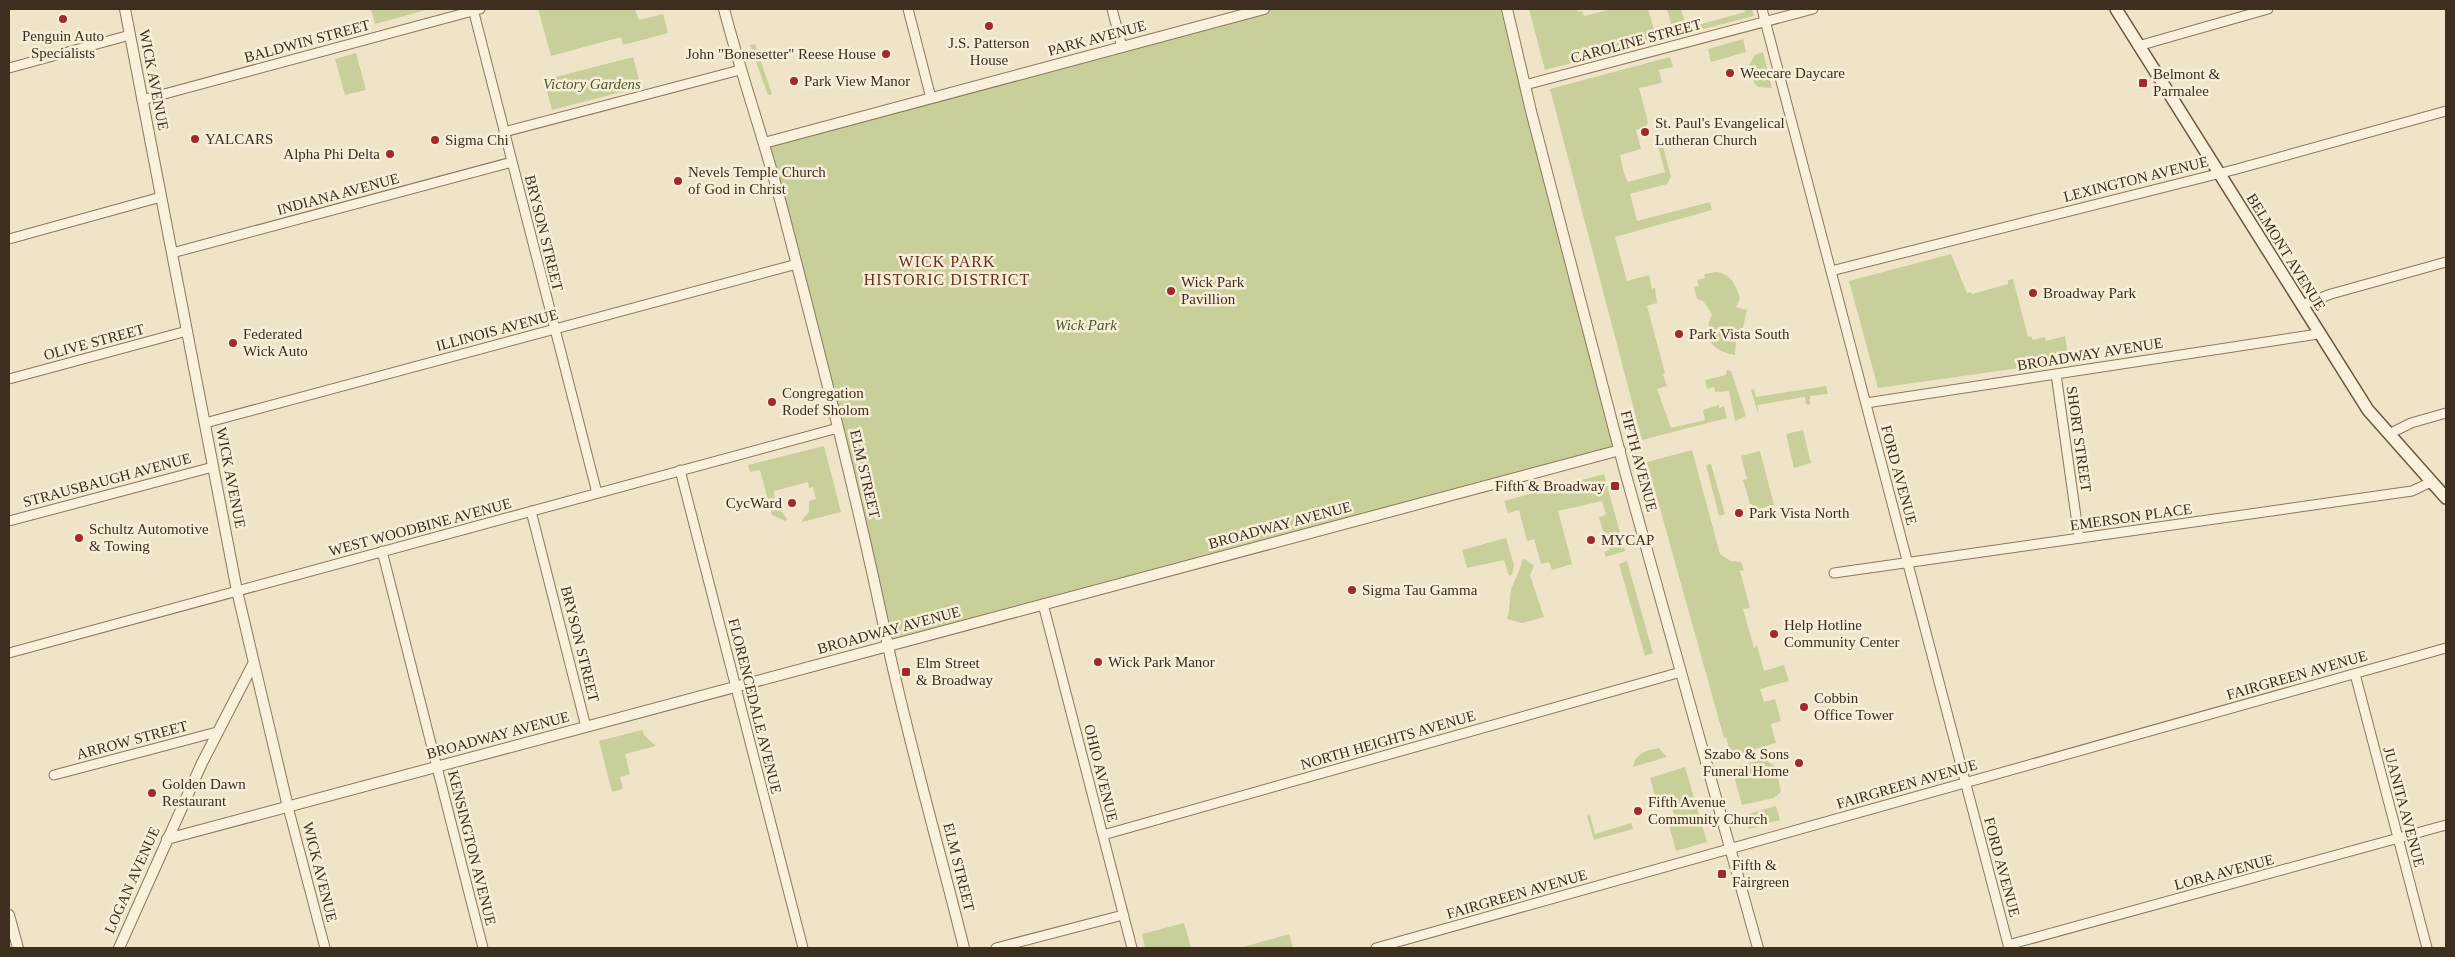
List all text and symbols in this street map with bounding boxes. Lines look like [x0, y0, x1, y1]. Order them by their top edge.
marker: Penguin Auto Specialists [57, 13, 69, 25]
street label: CAROLINE STREET [1569, 16, 1703, 66]
street label: BALDWIN STREET [242, 17, 372, 65]
street label: PARK AVENUE [1046, 17, 1148, 59]
marker: J.S. Patterson House [983, 20, 995, 32]
place label: Penguin Auto Specialists [22, 28, 104, 61]
street label: WICK AVENUE [136, 28, 172, 132]
place label: J.S. Patterson House [948, 35, 1030, 68]
place label: John "Bonesetter" Reese House [686, 46, 876, 62]
marker: John "Bonesetter" Reese House [880, 48, 892, 60]
place label: Weecare Daycare [1740, 65, 1845, 81]
place label: Belmont & Parmalee [2153, 66, 2220, 99]
marker: Weecare Daycare [1724, 67, 1736, 79]
place label: Park View Manor [804, 73, 910, 89]
marker: Park View Manor [788, 75, 800, 87]
park label: Victory Gardens [543, 76, 641, 92]
marker: Belmont & Parmalee [2137, 77, 2149, 89]
place label: St. Paul's Evangelical Lutheran Church [1655, 115, 1785, 148]
marker: St. Paul's Evangelical Lutheran Church [1639, 126, 1651, 138]
place label: YALCARS [205, 131, 273, 147]
place label: Sigma Chi [445, 132, 509, 148]
marker: YALCARS [189, 133, 201, 145]
marker: Sigma Chi [429, 134, 441, 146]
place label: Alpha Phi Delta [283, 146, 380, 162]
marker: Alpha Phi Delta [384, 148, 396, 160]
street label: LEXINGTON AVENUE [2062, 153, 2210, 205]
place label: Nevels Temple Church of God in Christ [688, 164, 826, 197]
street label: INDIANA AVENUE [275, 170, 401, 218]
street label: BRYSON STREET [522, 173, 566, 293]
marker: Nevels Temple Church of God in Christ [672, 175, 684, 187]
street label: BELMONT AVENUE [2243, 191, 2329, 313]
district label: WICK PARK HISTORIC DISTRICT [864, 253, 1030, 288]
place label: Wick Park Pavillion [1181, 274, 1245, 307]
marker: Wick Park Pavillion [1165, 285, 1177, 297]
place label: Broadway Park [2043, 285, 2136, 301]
marker: Broadway Park [2027, 287, 2039, 299]
street label: ILLINOIS AVENUE [434, 306, 560, 354]
park label: Wick Park [1055, 317, 1117, 333]
street label: OLIVE STREET [42, 321, 146, 363]
place label: Federated Wick Auto [243, 326, 308, 359]
place label: Park Vista South [1689, 326, 1790, 342]
marker: Park Vista South [1673, 328, 1685, 340]
street label: BROADWAY AVENUE [2016, 335, 2164, 373]
marker: Federated Wick Auto [227, 337, 239, 349]
place label: Congregation Rodef Sholom [782, 385, 869, 418]
street label: SHORT STREET [2064, 385, 2094, 493]
marker: Congregation Rodef Sholom [766, 396, 778, 408]
street label: FIFTH AVENUE [1618, 409, 1660, 513]
street label: FORD AVENUE [1878, 423, 1920, 527]
street label: WICK AVENUE [213, 426, 249, 530]
street label: ELM STREET [847, 428, 883, 520]
street label: STRAUSBAUGH AVENUE [21, 450, 193, 510]
place label: Fifth & Broadway [1495, 478, 1605, 494]
marker: Fifth & Broadway [1609, 480, 1621, 492]
street label: WEST WOODBINE AVENUE [327, 495, 513, 559]
place label: CycWard [726, 495, 782, 511]
marker: CycWard [786, 497, 798, 509]
street label: BROADWAY AVENUE [1207, 498, 1353, 552]
street label: EMERSON PLACE [2069, 501, 2193, 533]
place label: Park Vista North [1749, 505, 1850, 521]
marker: Park Vista North [1733, 507, 1745, 519]
place label: Schultz Automotive & Towing [89, 521, 209, 554]
marker: Schultz Automotive & Towing [73, 532, 85, 544]
place label: MYCAP [1601, 532, 1654, 548]
marker: MYCAP [1585, 534, 1597, 546]
place label: Sigma Tau Gamma [1362, 582, 1478, 598]
street label: BRYSON STREET [558, 584, 602, 704]
marker: Sigma Tau Gamma [1346, 584, 1358, 596]
street label: BROADWAY AVENUE [816, 603, 962, 657]
street label: FLORENCEDALE AVENUE [725, 617, 785, 795]
place label: Help Hotline Community Center [1784, 617, 1899, 650]
marker: Help Hotline Community Center [1768, 628, 1780, 640]
street label: FAIRGREEN AVENUE [2225, 647, 2369, 703]
place label: Wick Park Manor [1108, 654, 1215, 670]
place label: Elm Street & Broadway [916, 655, 994, 688]
marker: Wick Park Manor [1092, 656, 1104, 668]
marker: Elm Street & Broadway [900, 666, 912, 678]
place label: Cobbin Office Tower [1814, 690, 1894, 723]
marker: Cobbin Office Tower [1798, 701, 1810, 713]
street label: NORTH HEIGHTS AVENUE [1299, 707, 1477, 773]
street label: BROADWAY AVENUE [425, 708, 571, 762]
street label: ARROW STREET [75, 717, 189, 763]
street label: OHIO AVENUE [1081, 722, 1121, 824]
street label: JUANITA AVENUE [2380, 745, 2428, 869]
place label: Szabo & Sons Funeral Home [1703, 746, 1789, 779]
street label: FAIRGREEN AVENUE [1835, 756, 1979, 812]
marker: Szabo & Sons Funeral Home [1793, 757, 1805, 769]
street label: KENSINGTON AVENUE [445, 769, 499, 927]
place label: Golden Dawn Restaurant [162, 776, 246, 809]
marker: Golden Dawn Restaurant [146, 787, 158, 799]
place label: Fifth Avenue Community Church [1648, 794, 1768, 827]
marker: Fifth Avenue Community Church [1632, 805, 1644, 817]
street label: FORD AVENUE [1981, 815, 2023, 919]
street label: WICK AVENUE [300, 820, 340, 924]
street label: ELM STREET [940, 821, 978, 913]
street label: LOGAN AVENUE [101, 824, 163, 936]
street label: LORA AVENUE [2172, 851, 2276, 893]
place label: Fifth & Fairgreen [1732, 857, 1790, 890]
street label: FAIRGREEN AVENUE [1445, 866, 1589, 922]
marker: Fifth & Fairgreen [1716, 868, 1728, 880]

